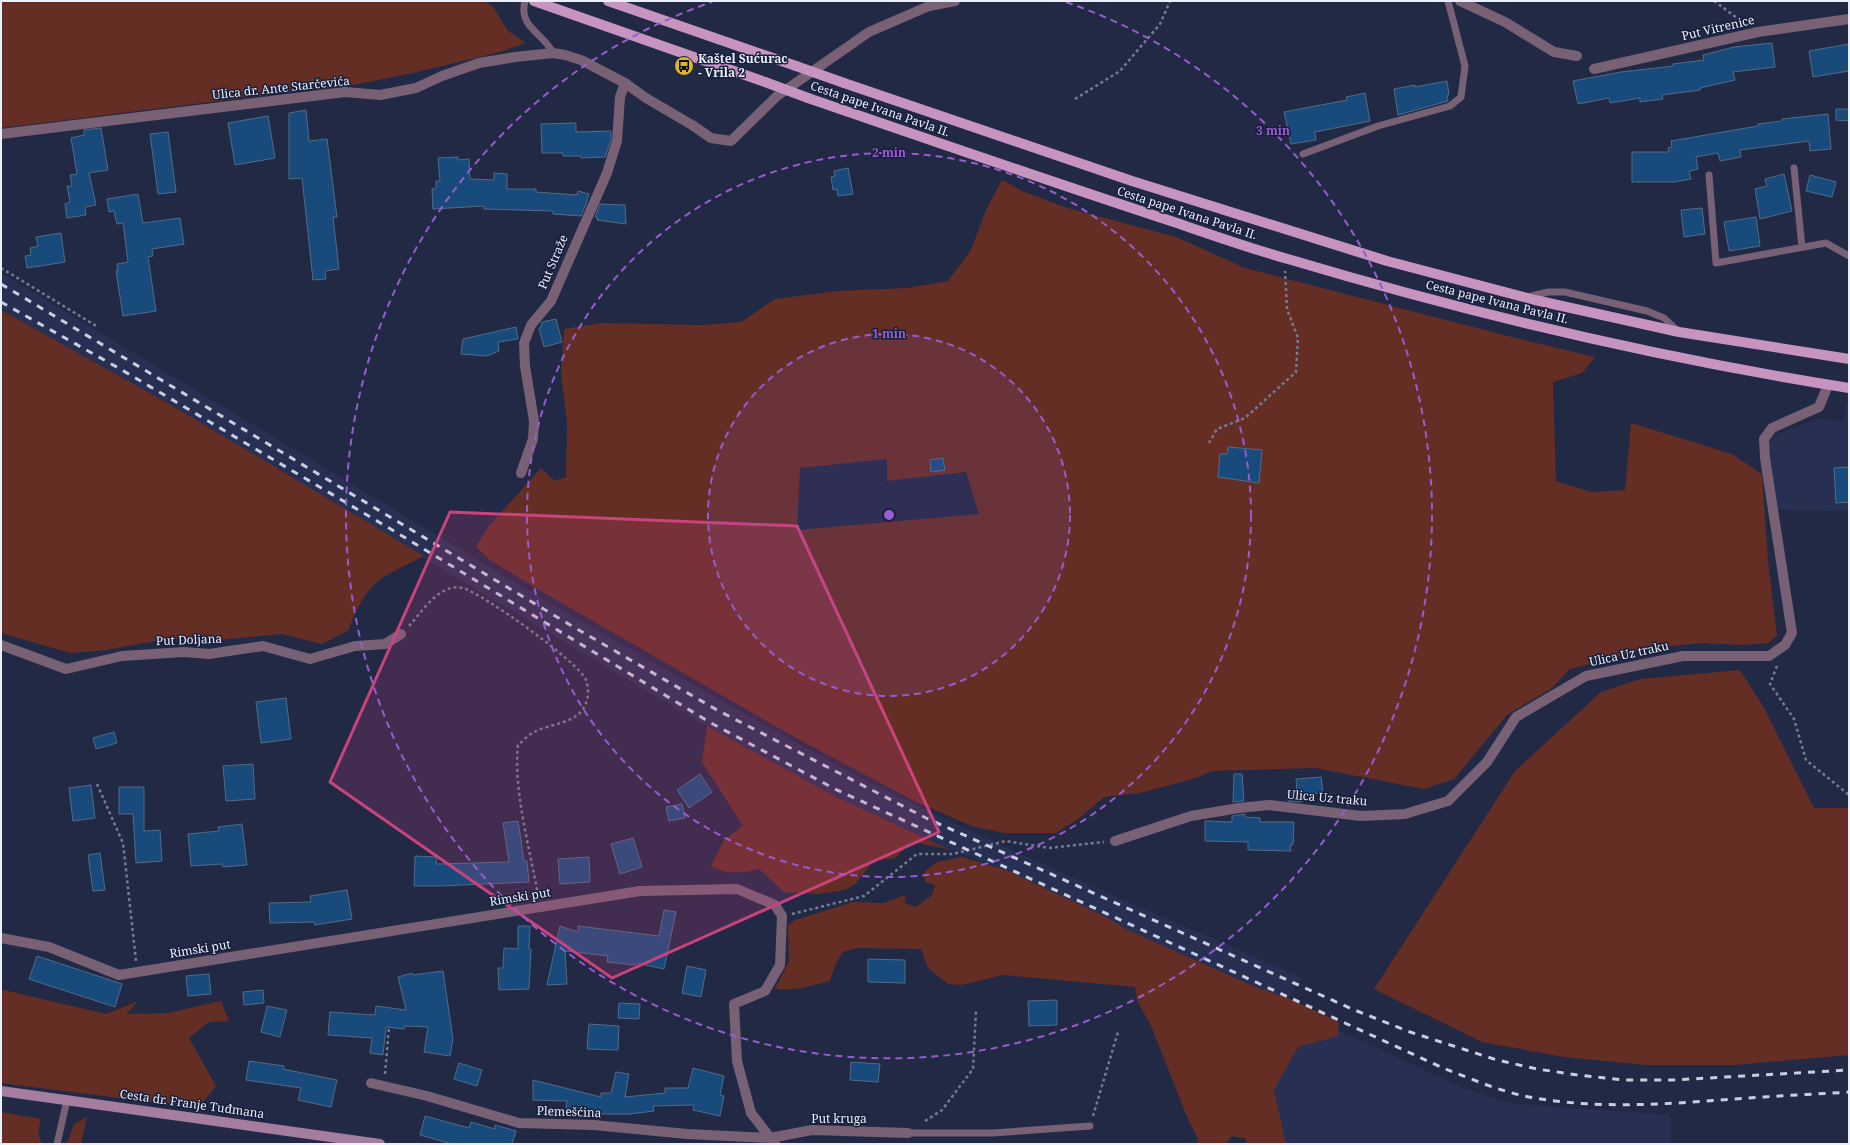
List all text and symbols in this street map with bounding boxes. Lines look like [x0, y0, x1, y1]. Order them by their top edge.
street label: Put Vitrenice [1680, 11, 1756, 44]
place label: Kaštel Sućurac - Vrila 2 [698, 50, 788, 81]
bus stop icon: Kaštel Sućurac - Vrila 2 [673, 55, 695, 77]
street label: Ulica dr. Ante Starčevića [211, 72, 351, 103]
street label: Cesta pape Ivana Pavla II. [808, 77, 952, 140]
text: 3 min [1256, 122, 1290, 139]
text: 2 min [872, 144, 906, 161]
street label: Cesta pape Ivana Pavla II. [1115, 182, 1259, 243]
street label: Put Straže [533, 232, 572, 292]
street label: Cesta pape Ivana Pavla II. [1424, 276, 1570, 327]
text: 1 min [872, 325, 906, 342]
centre of rings [882, 508, 896, 522]
street label: Put Doljana [155, 630, 223, 649]
street label: Ulica Uz traku [1588, 637, 1671, 670]
street label: Ulica Uz traku [1286, 786, 1368, 810]
street label: Rimski put [488, 883, 552, 910]
street label: Rimski put [168, 935, 232, 962]
street label: Cesta dr. Franje Tuđmana [119, 1085, 266, 1122]
street label: Plemešćina [536, 1102, 602, 1121]
street label: Put kruga [811, 1110, 867, 1127]

